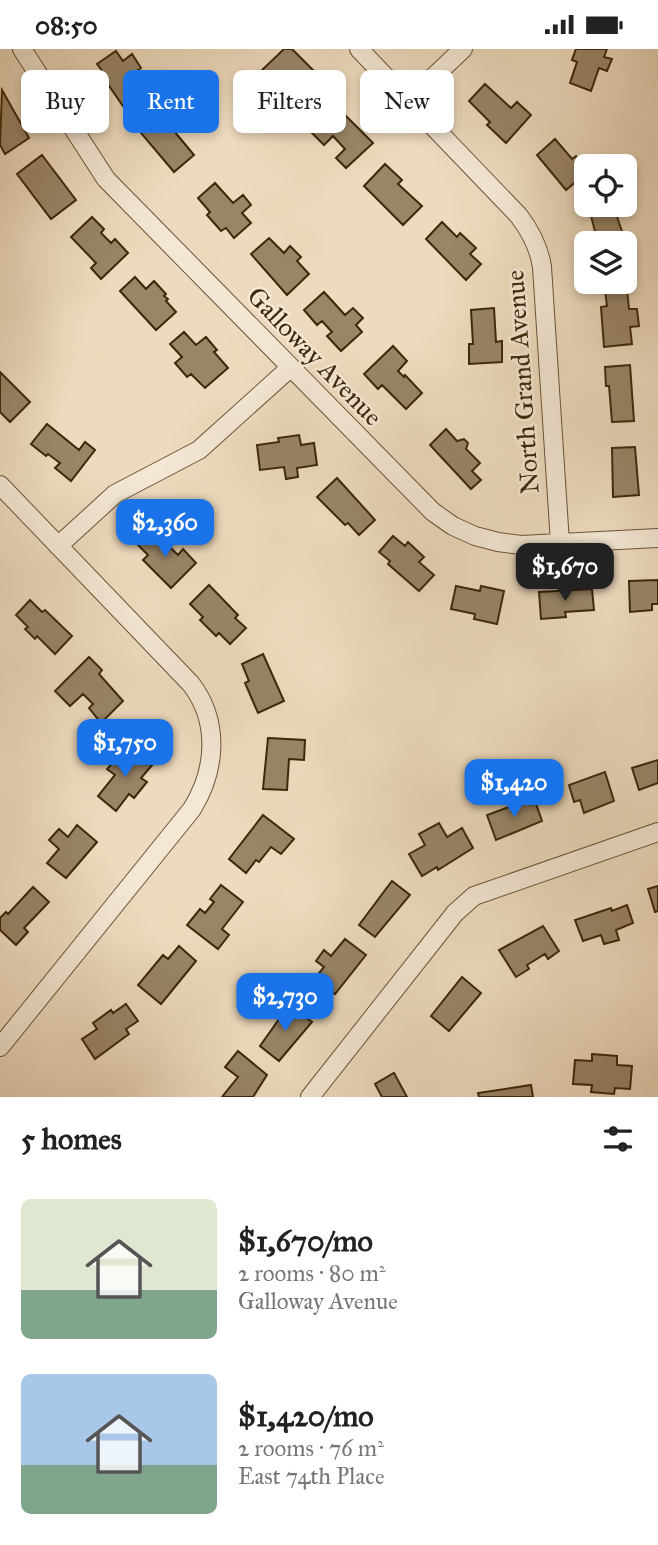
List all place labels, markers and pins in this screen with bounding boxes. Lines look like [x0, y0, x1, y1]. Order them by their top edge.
pin: $2,360 [108, 499, 222, 559]
pin: $1,670 [508, 543, 622, 603]
pin: $1,750 [68, 719, 182, 779]
pin: $1,420 [457, 759, 571, 819]
pin: $2,730 [228, 974, 342, 1033]

